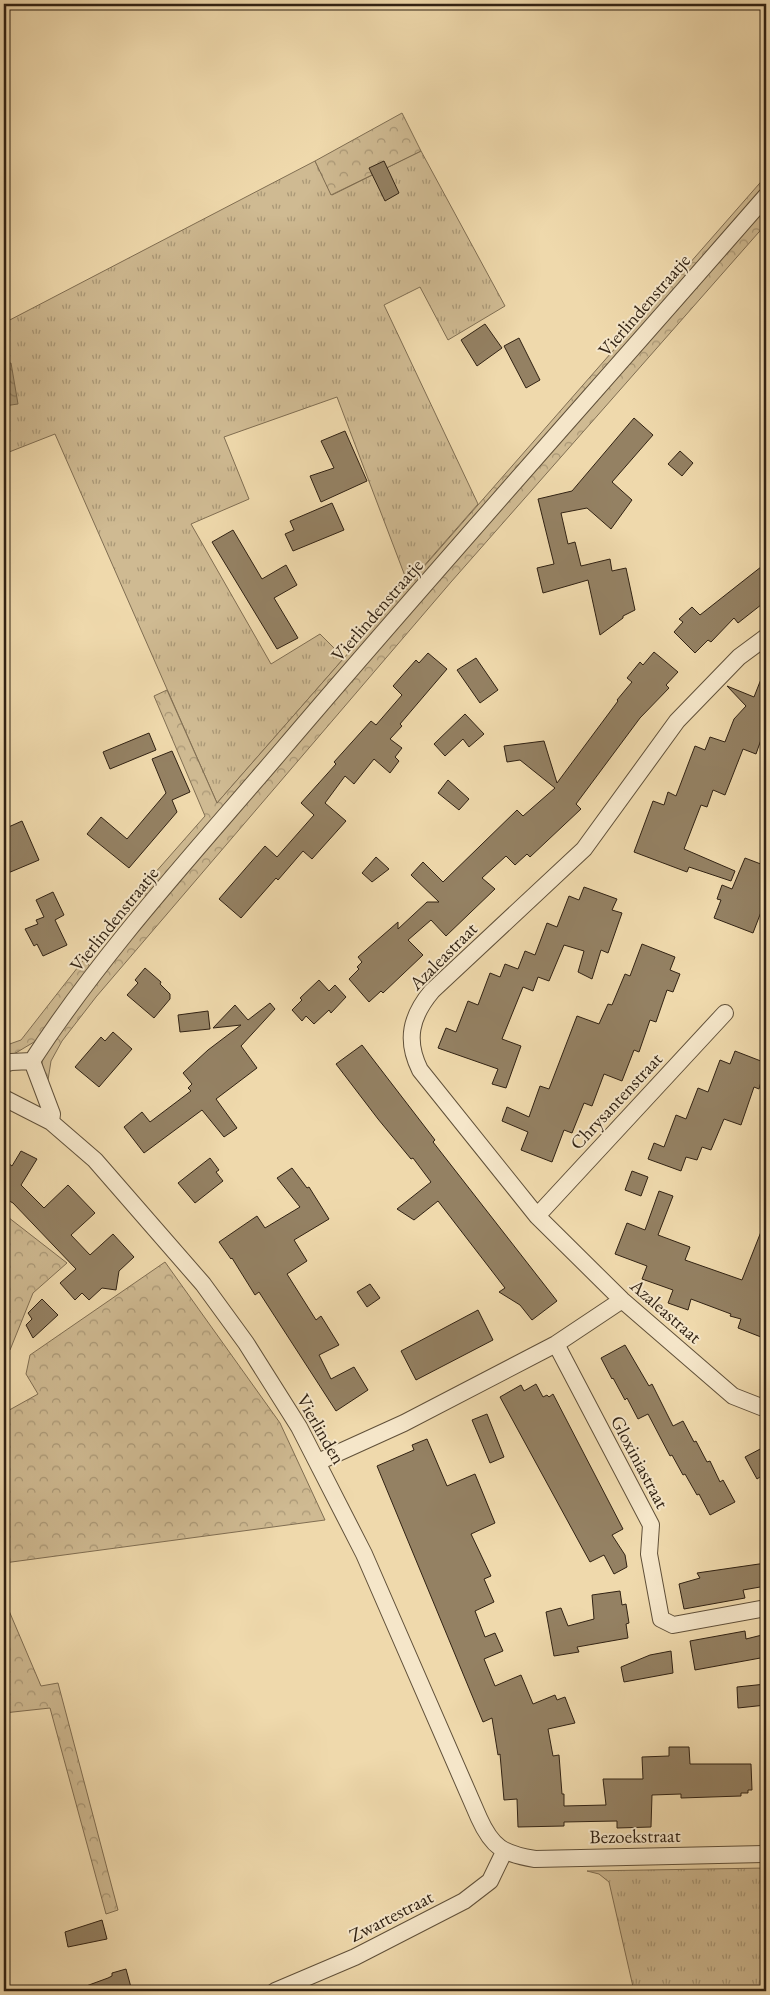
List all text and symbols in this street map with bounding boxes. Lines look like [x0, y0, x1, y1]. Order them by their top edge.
street label: Vierlindenstraatje [592, 248, 696, 362]
street label: Vierlindenstraatje [325, 553, 429, 667]
street label: Vierlindenstraatje [64, 861, 164, 977]
street label: Azaleastraat [403, 917, 482, 996]
street label: Chrysantenstraat [564, 1047, 668, 1155]
street label: Azaleastraat [624, 1272, 707, 1349]
street label: Vierlinden [291, 1389, 351, 1469]
street label: Gloxiniastraat [605, 1411, 675, 1513]
street label: Bezoekstraat [589, 1823, 681, 1849]
street label: Zwartestraat [345, 1884, 437, 1948]

